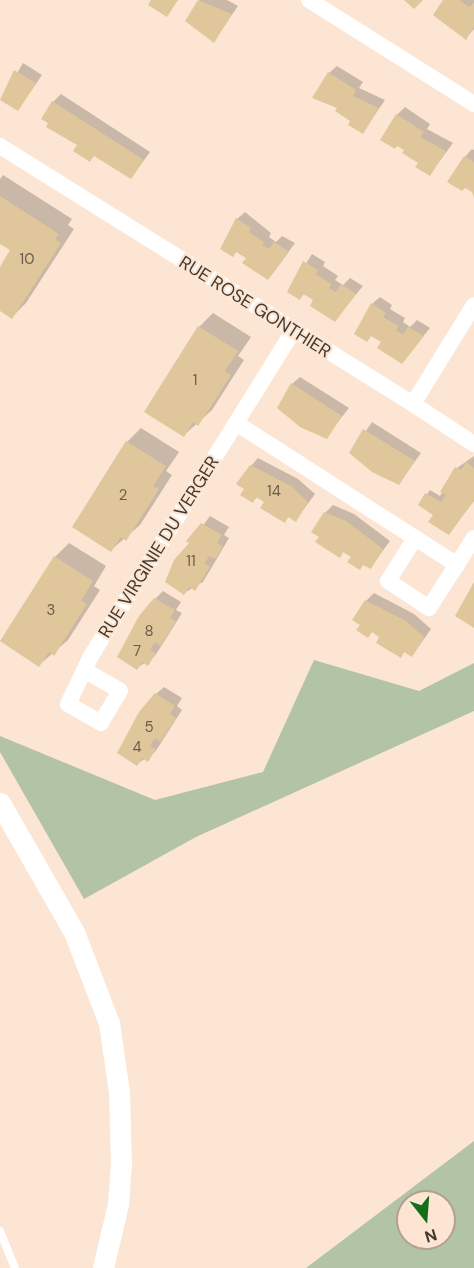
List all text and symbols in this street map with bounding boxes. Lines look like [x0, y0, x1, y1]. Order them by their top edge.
house number: 10 [20, 251, 34, 269]
street label: RUE ROSE GONTHIER [175, 251, 335, 363]
house number: 1 [193, 372, 197, 390]
street label: RUE VIRGINIE DU VERGER [94, 452, 224, 642]
house number: 14 [267, 483, 281, 501]
house number: 2 [119, 487, 127, 505]
house number: 11 [186, 553, 196, 571]
house number: 3 [47, 602, 55, 620]
house number: 8 [144, 623, 154, 641]
house number: 7 [133, 643, 141, 661]
house number: 5 [144, 719, 154, 737]
house number: 4 [132, 739, 142, 757]
north arrow [396, 1190, 456, 1250]
text: N [422, 1224, 439, 1248]

